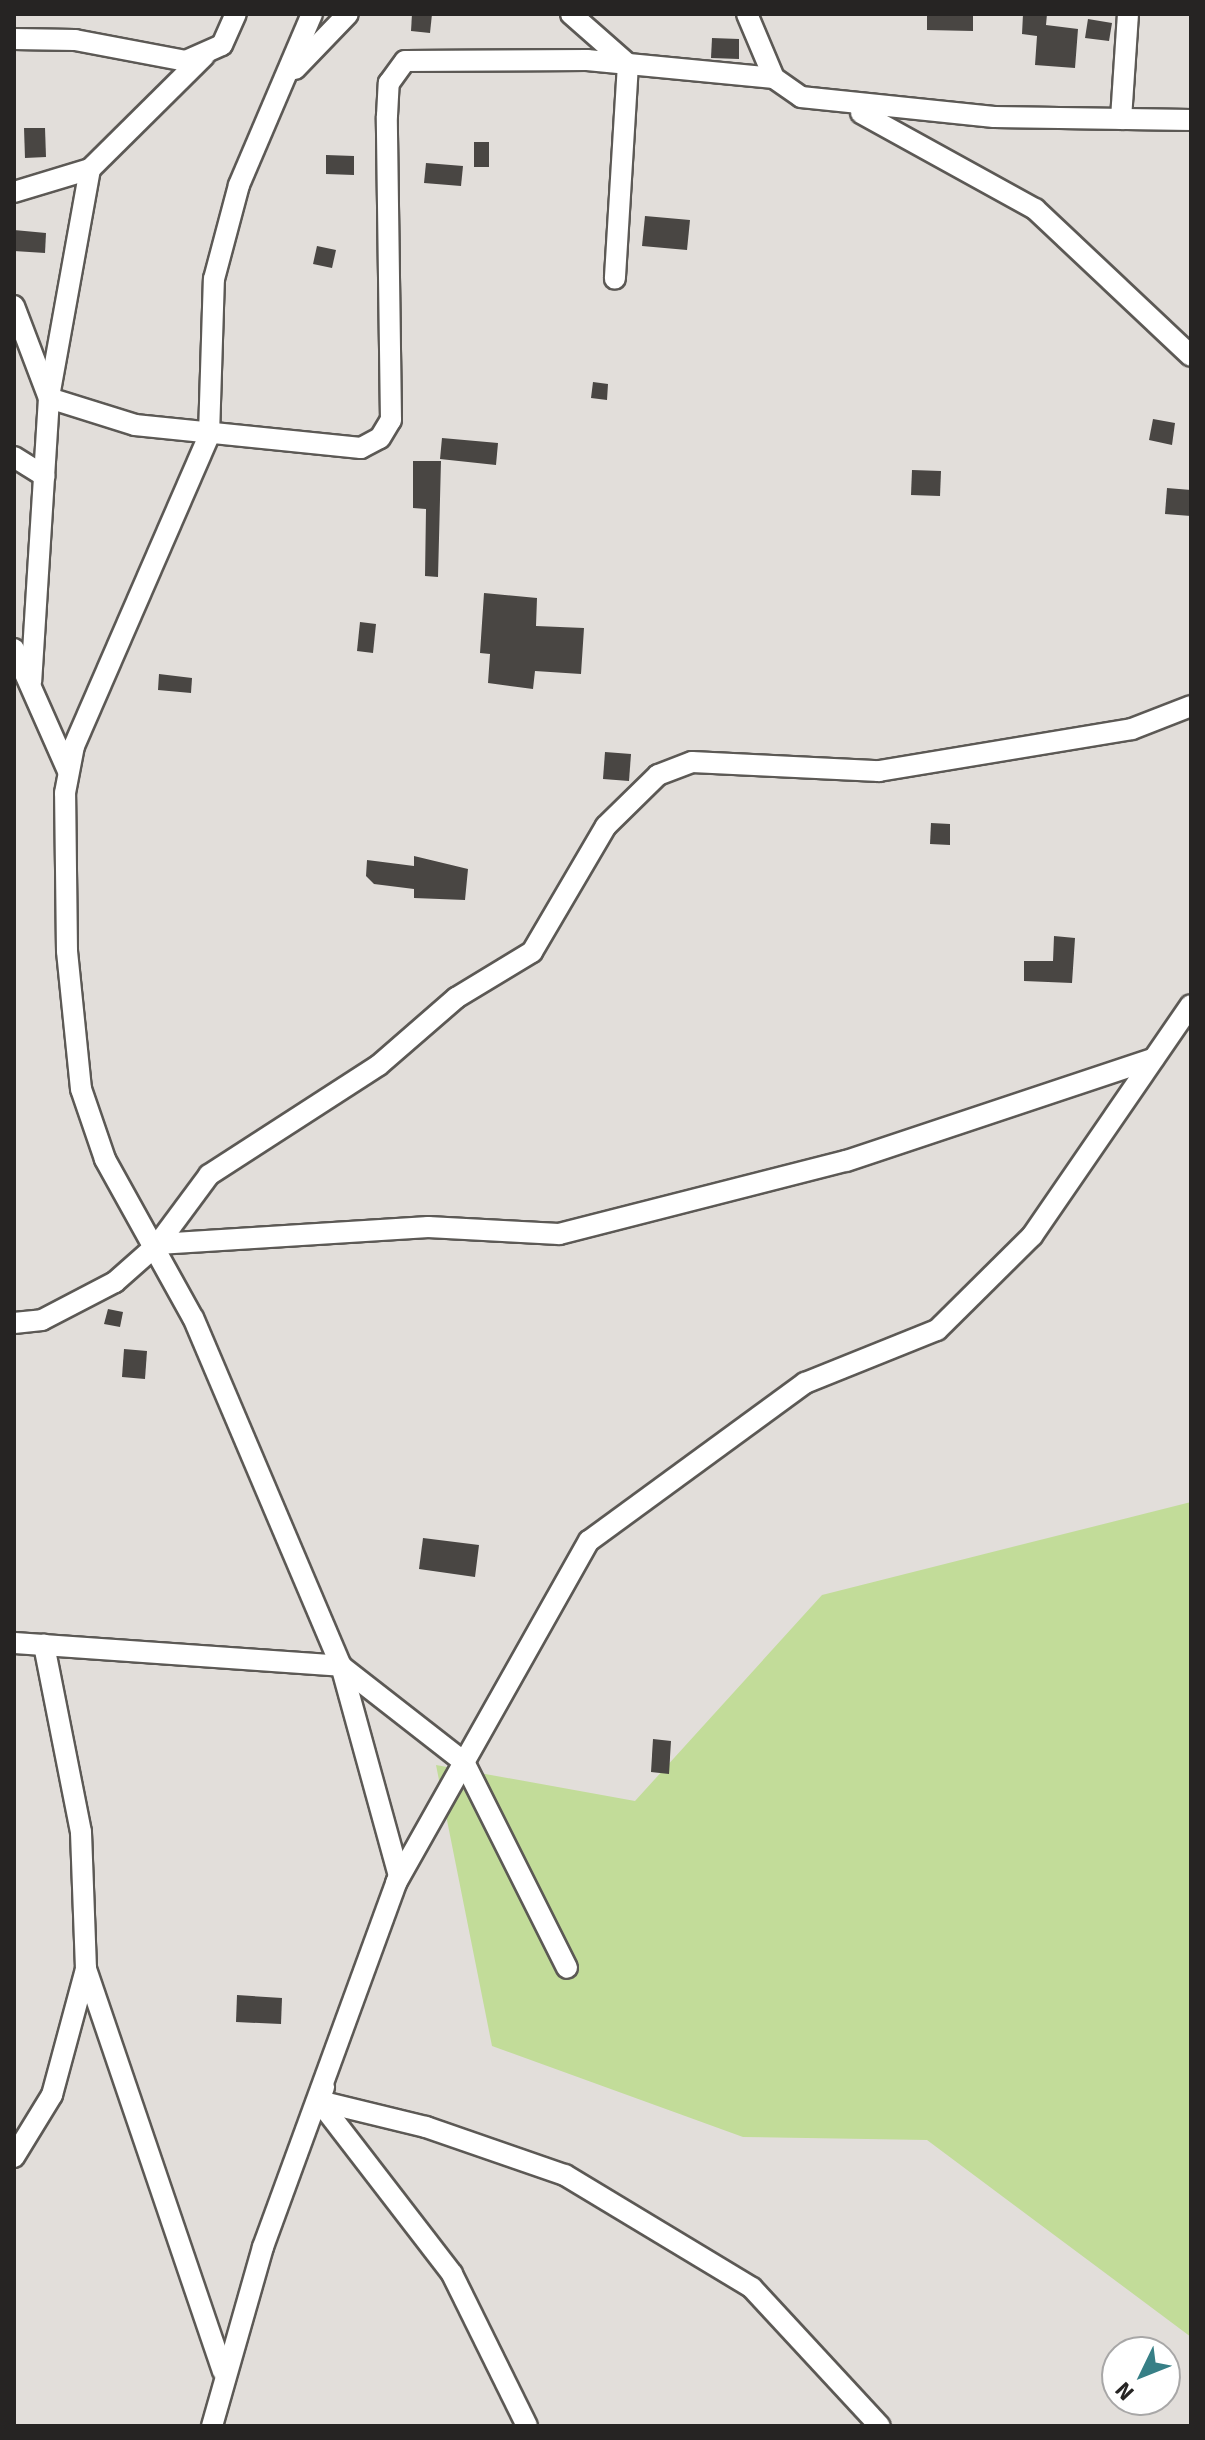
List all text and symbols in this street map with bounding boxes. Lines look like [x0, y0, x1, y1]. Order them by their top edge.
north arrow [1101, 2336, 1181, 2416]
text: N [1109, 2377, 1140, 2406]

